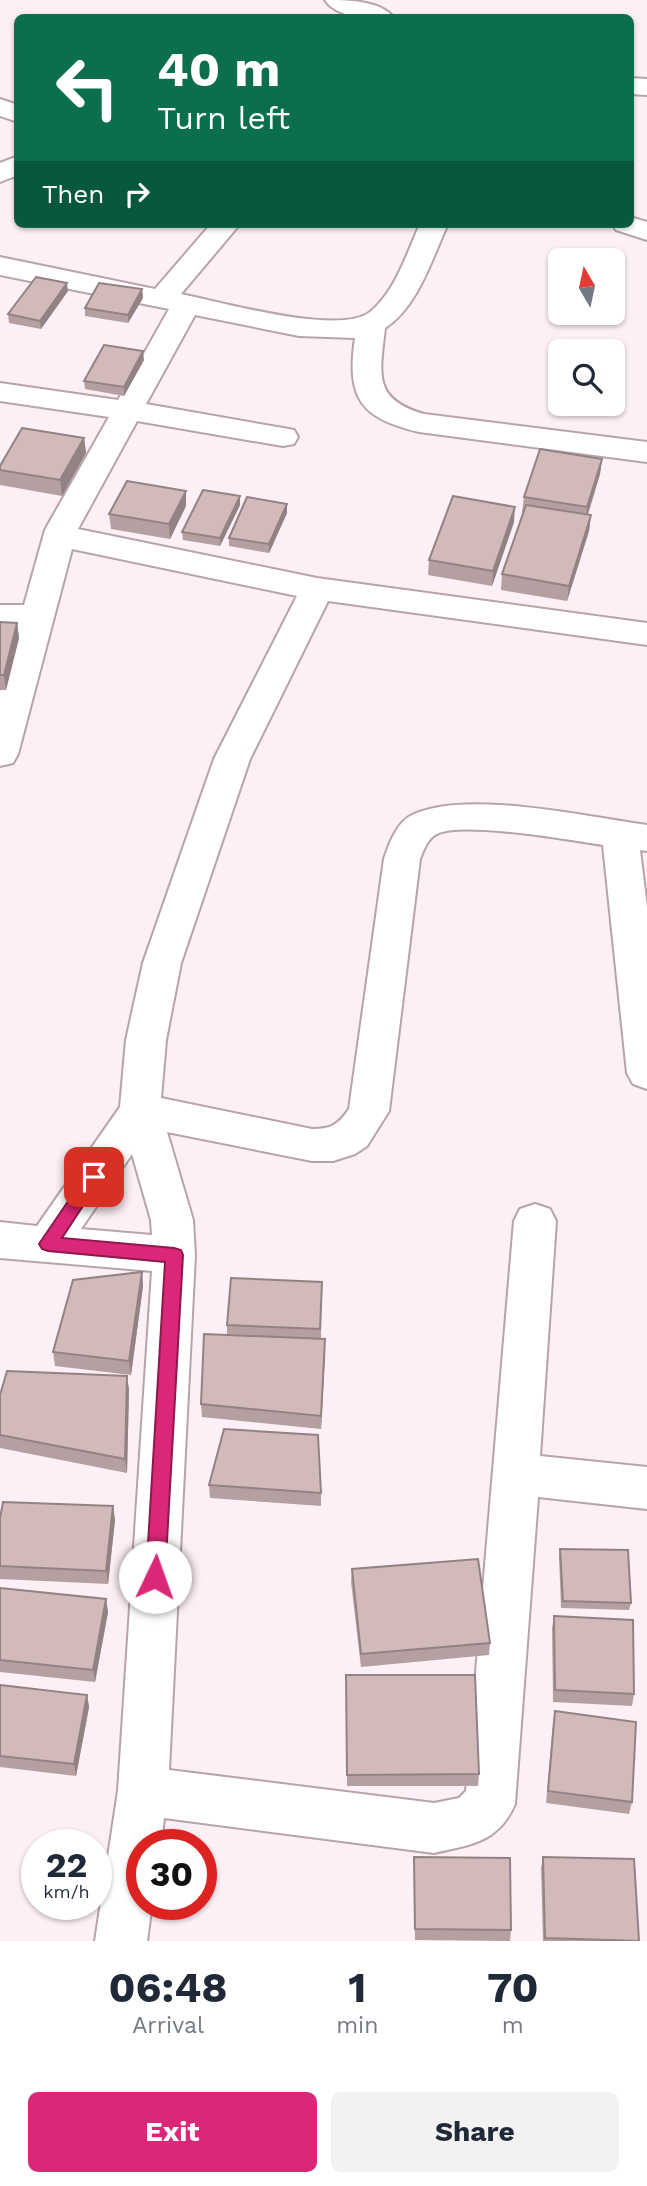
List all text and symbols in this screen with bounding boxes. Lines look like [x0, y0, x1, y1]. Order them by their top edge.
text: 40 m [157, 40, 280, 98]
icon: left [42, 42, 133, 133]
text: Turn left [157, 99, 290, 137]
icon: right [118, 175, 156, 213]
text: Then [42, 179, 104, 209]
north arrow [548, 248, 625, 326]
map controls [548, 248, 625, 416]
button: search [548, 339, 625, 416]
pin [64, 1147, 124, 1207]
icon: arrive [75, 1158, 113, 1196]
position arrow [118, 1540, 192, 1614]
speed limit sign: 30 [126, 1829, 217, 1920]
text: 22 [46, 1844, 87, 1886]
text: km/h [43, 1881, 90, 1902]
text: 06:48 [109, 1963, 228, 2012]
text: 1 [348, 1963, 366, 2012]
text: 70 [487, 1963, 538, 2012]
text: Arrival [132, 2012, 204, 2039]
text: min [336, 2012, 378, 2039]
text: m [502, 2012, 524, 2039]
button: Exit [28, 2092, 317, 2172]
button: Share [331, 2092, 619, 2172]

